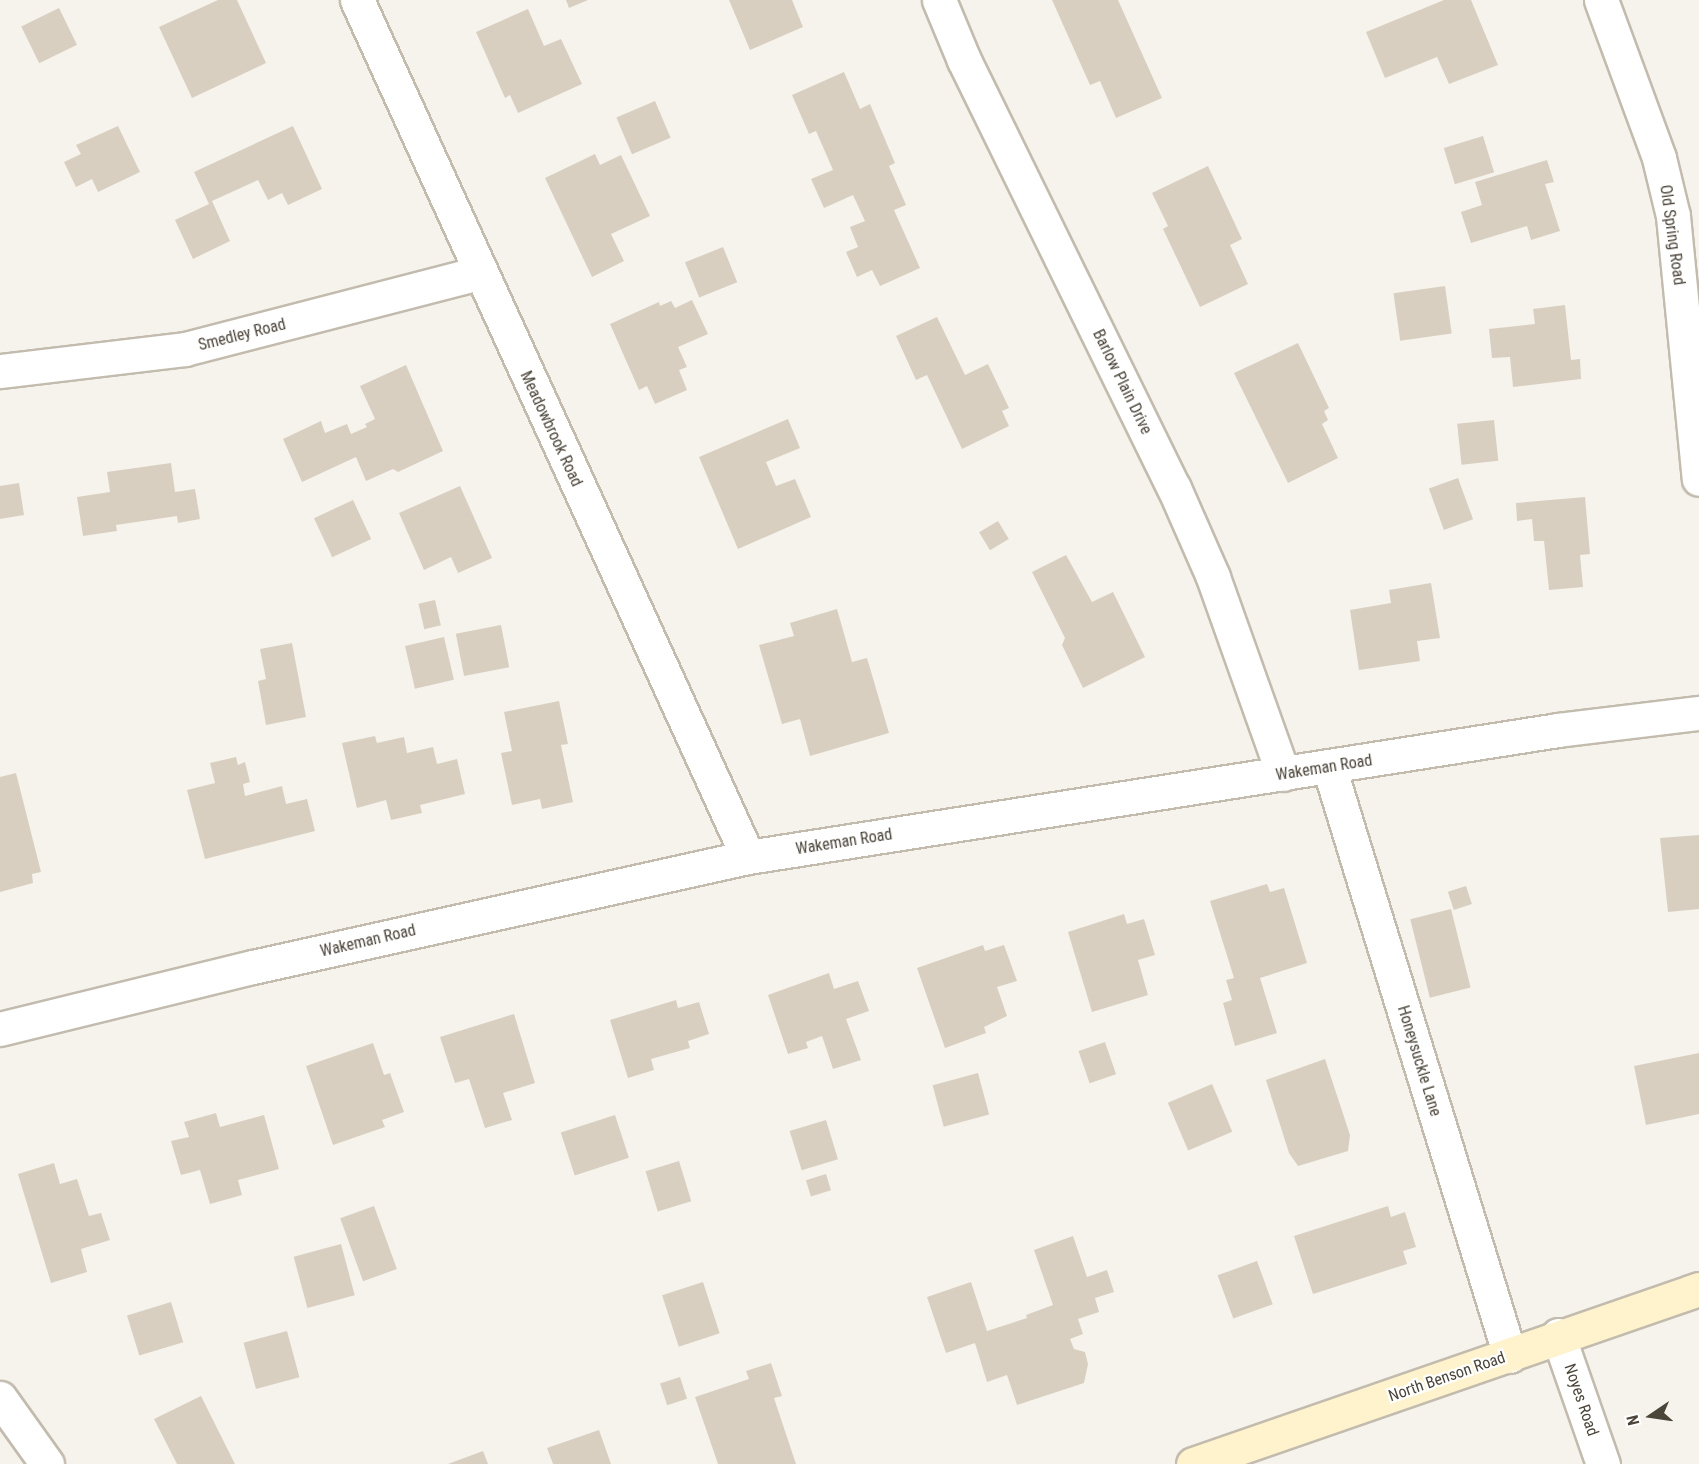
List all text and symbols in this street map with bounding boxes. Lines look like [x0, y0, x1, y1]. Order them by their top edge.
street label: Old Spring Road [1655, 184, 1689, 286]
street label: Smedley Road [196, 315, 288, 355]
street label: Barlow Plain Drive [1088, 326, 1156, 438]
street label: Meadowbrook Road [516, 368, 586, 490]
street label: Wakeman Road [1274, 751, 1374, 785]
street label: Wakeman Road [794, 825, 894, 859]
street label: Wakeman Road [318, 921, 418, 961]
street label: Honeysuckle Lane [1393, 1003, 1445, 1119]
street label: North Benson Road [1386, 1348, 1508, 1406]
street label: Noyes Road [1560, 1361, 1602, 1439]
north arrow [1621, 1386, 1681, 1446]
text: N [1623, 1413, 1643, 1427]

